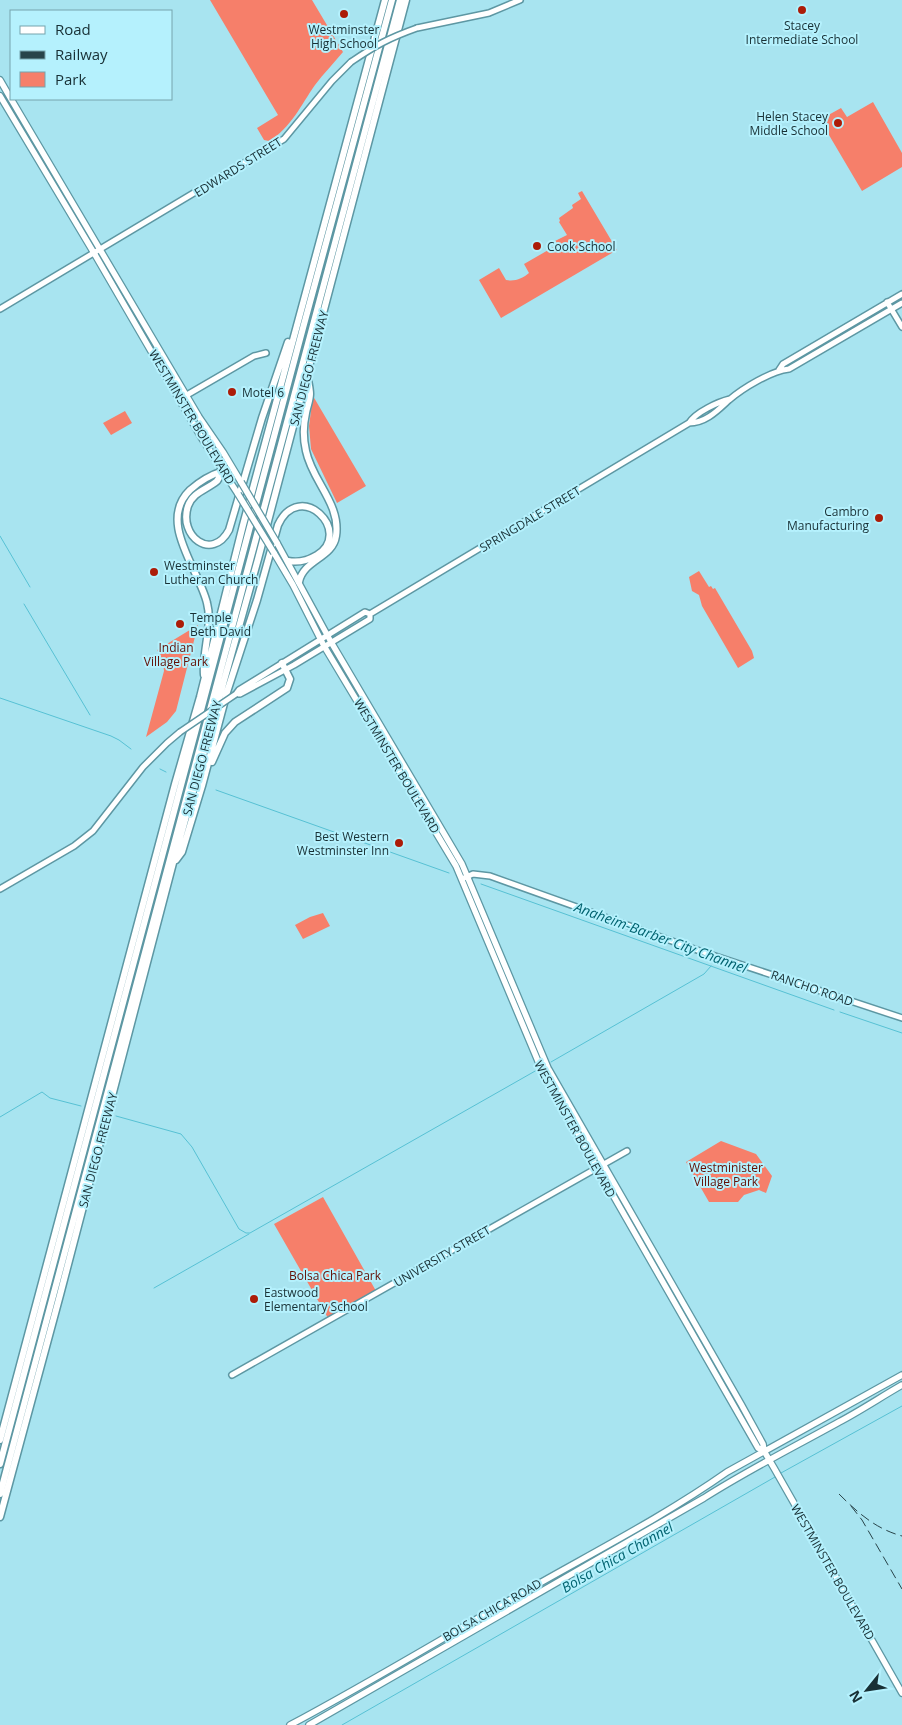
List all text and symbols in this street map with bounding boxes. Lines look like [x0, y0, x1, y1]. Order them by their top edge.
marker: Stacey Intermediate School [796, 4, 808, 16]
marker: Westminster High School [338, 8, 350, 20]
legend [10, 10, 172, 100]
place label: Stacey Intermediate School [746, 17, 858, 48]
text: Road [55, 19, 91, 39]
place label: Westminster High School [309, 21, 380, 52]
text: Railway [55, 44, 108, 64]
text: Park [55, 69, 86, 89]
place label: Helen Stacey Middle School [749, 108, 829, 139]
marker: Helen Stacey Middle School [832, 117, 844, 129]
street label: EDWARDS STREET [191, 133, 285, 201]
place label: Cook School [547, 238, 616, 255]
marker: Cook School [531, 240, 543, 252]
street label: SAN DIEGO FREEWAY [285, 308, 333, 427]
street label: WESTMINSTER BOULEVARD [145, 347, 239, 487]
place label: Motel 6 [242, 384, 284, 401]
marker: Motel 6 [226, 386, 238, 398]
street label: SPRINGDALE STREET [476, 482, 584, 556]
place label: Cambro Manufacturing [787, 503, 869, 534]
marker: Cambro Manufacturing [873, 512, 885, 524]
place label: Westminster Lutheran Church [164, 557, 258, 588]
marker: Westminster Lutheran Church [148, 566, 160, 578]
place label: Temple Beth David [190, 609, 251, 640]
marker: Temple Beth David [174, 618, 186, 630]
park label: Indian Village Park [144, 639, 209, 670]
street label: WESTMINSTER BOULEVARD [350, 696, 444, 836]
street label: SAN DIEGO FREEWAY [178, 698, 226, 817]
place label: Best Western Westminster Inn [297, 828, 389, 859]
marker: Best Western Westminster Inn [393, 837, 405, 849]
water label: Anaheim-Barber City Channel [571, 897, 750, 977]
street label: RANCHO ROAD [769, 966, 855, 1010]
street label: WESTMINSTER BOULEVARD [530, 1057, 620, 1201]
street label: SAN DIEGO FREEWAY [74, 1090, 122, 1209]
park label: Westminister Village Park [689, 1159, 763, 1190]
street label: UNIVERSITY STREET [390, 1221, 494, 1291]
park label: Bolsa Chica Park [289, 1267, 382, 1284]
place label: Eastwood Elementary School [264, 1284, 368, 1315]
marker: Eastwood Elementary School [248, 1293, 260, 1305]
street label: WESTMINSTER BOULEVARD [787, 1501, 879, 1643]
water label: Bolsa Chica Channel [558, 1517, 677, 1597]
street label: BOLSA CHICA ROAD [439, 1575, 545, 1645]
north arrow [842, 1665, 892, 1715]
text: N [844, 1687, 866, 1706]

